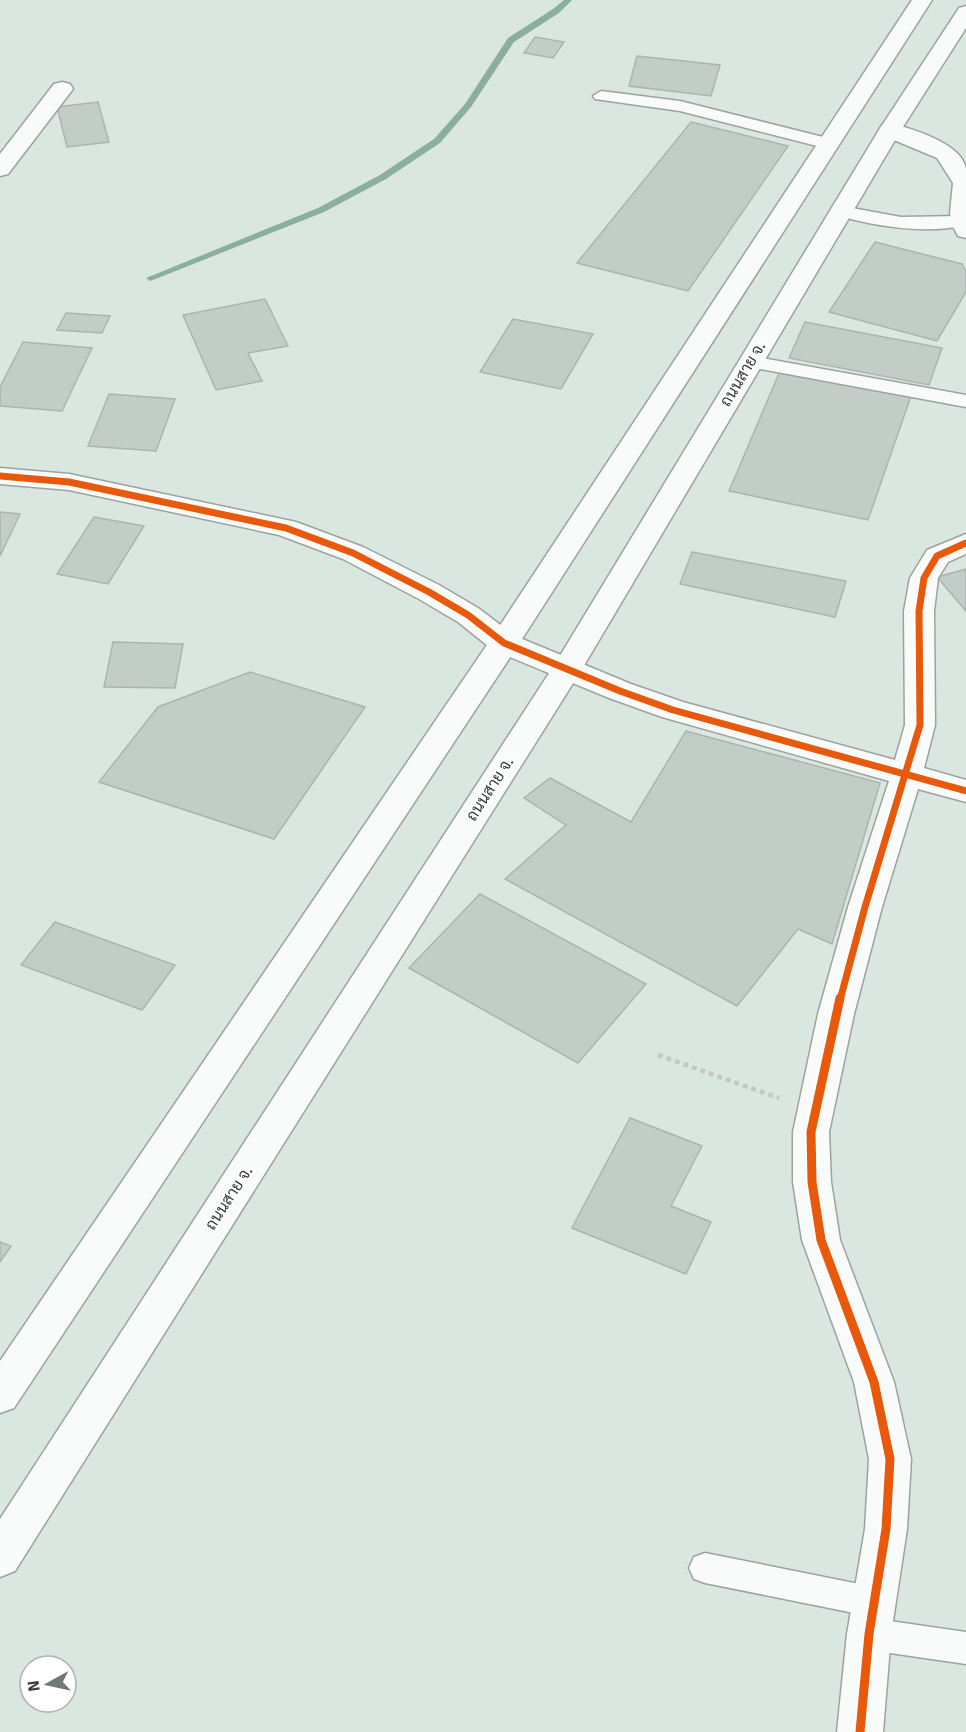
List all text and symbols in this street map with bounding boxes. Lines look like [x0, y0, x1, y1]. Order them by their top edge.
street label: ถนนสาย จ. [716, 338, 770, 410]
street label: ถนนสาย จ. [462, 753, 518, 825]
street label: ถนนสาย จ. [201, 1162, 257, 1234]
north arrow [18, 1654, 78, 1714]
text: N [23, 1679, 45, 1693]

